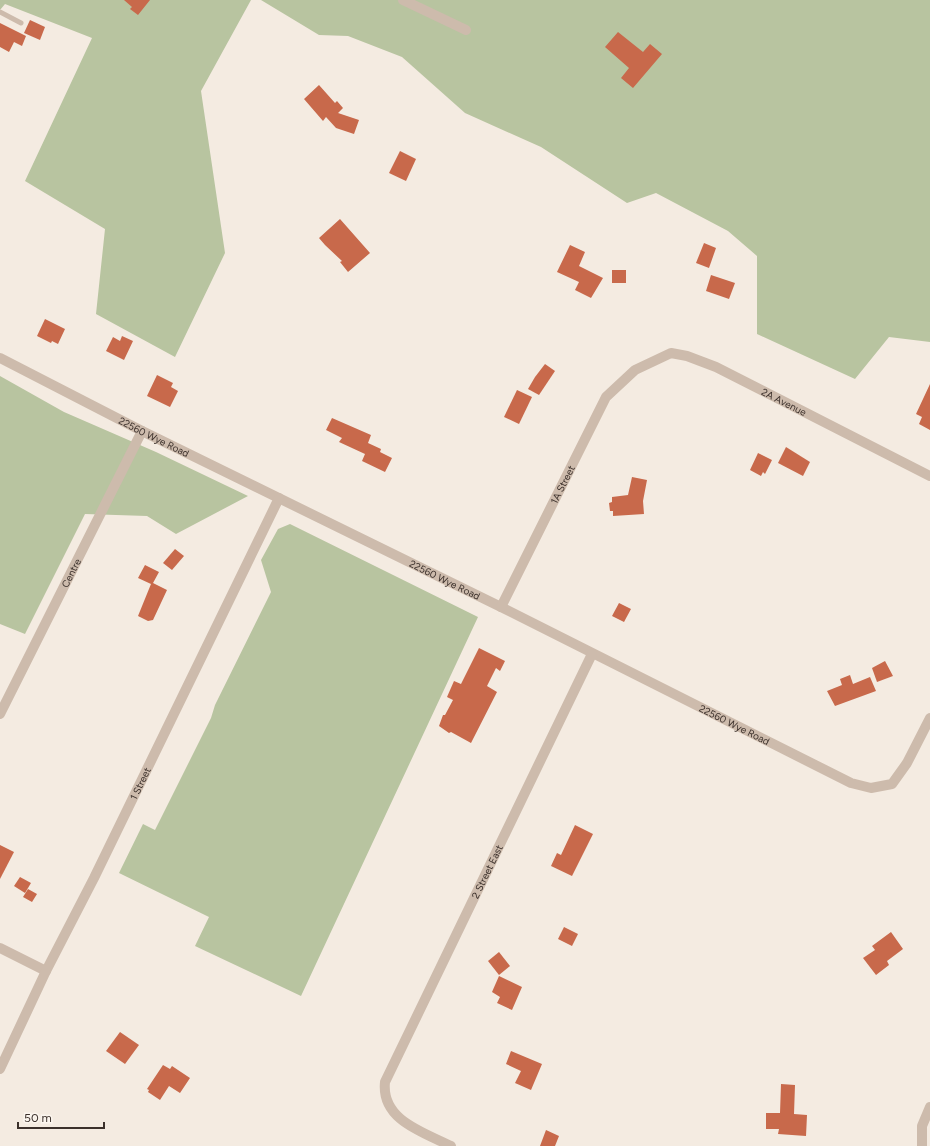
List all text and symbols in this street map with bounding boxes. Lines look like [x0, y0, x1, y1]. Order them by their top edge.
street label: 2A Avenue [759, 385, 809, 419]
street label: 22560 Wye Road [116, 414, 191, 460]
street label: 1A Street [548, 463, 578, 506]
street label: Centre [59, 556, 84, 590]
street label: 22560 Wye Road [407, 557, 482, 603]
street label: 22560 Wye Road [697, 702, 772, 748]
street label: 1 Street [127, 765, 154, 802]
street label: 2 Street East [469, 843, 506, 901]
scale bar [18, 1104, 104, 1130]
text: 50 m [24, 1111, 52, 1125]

